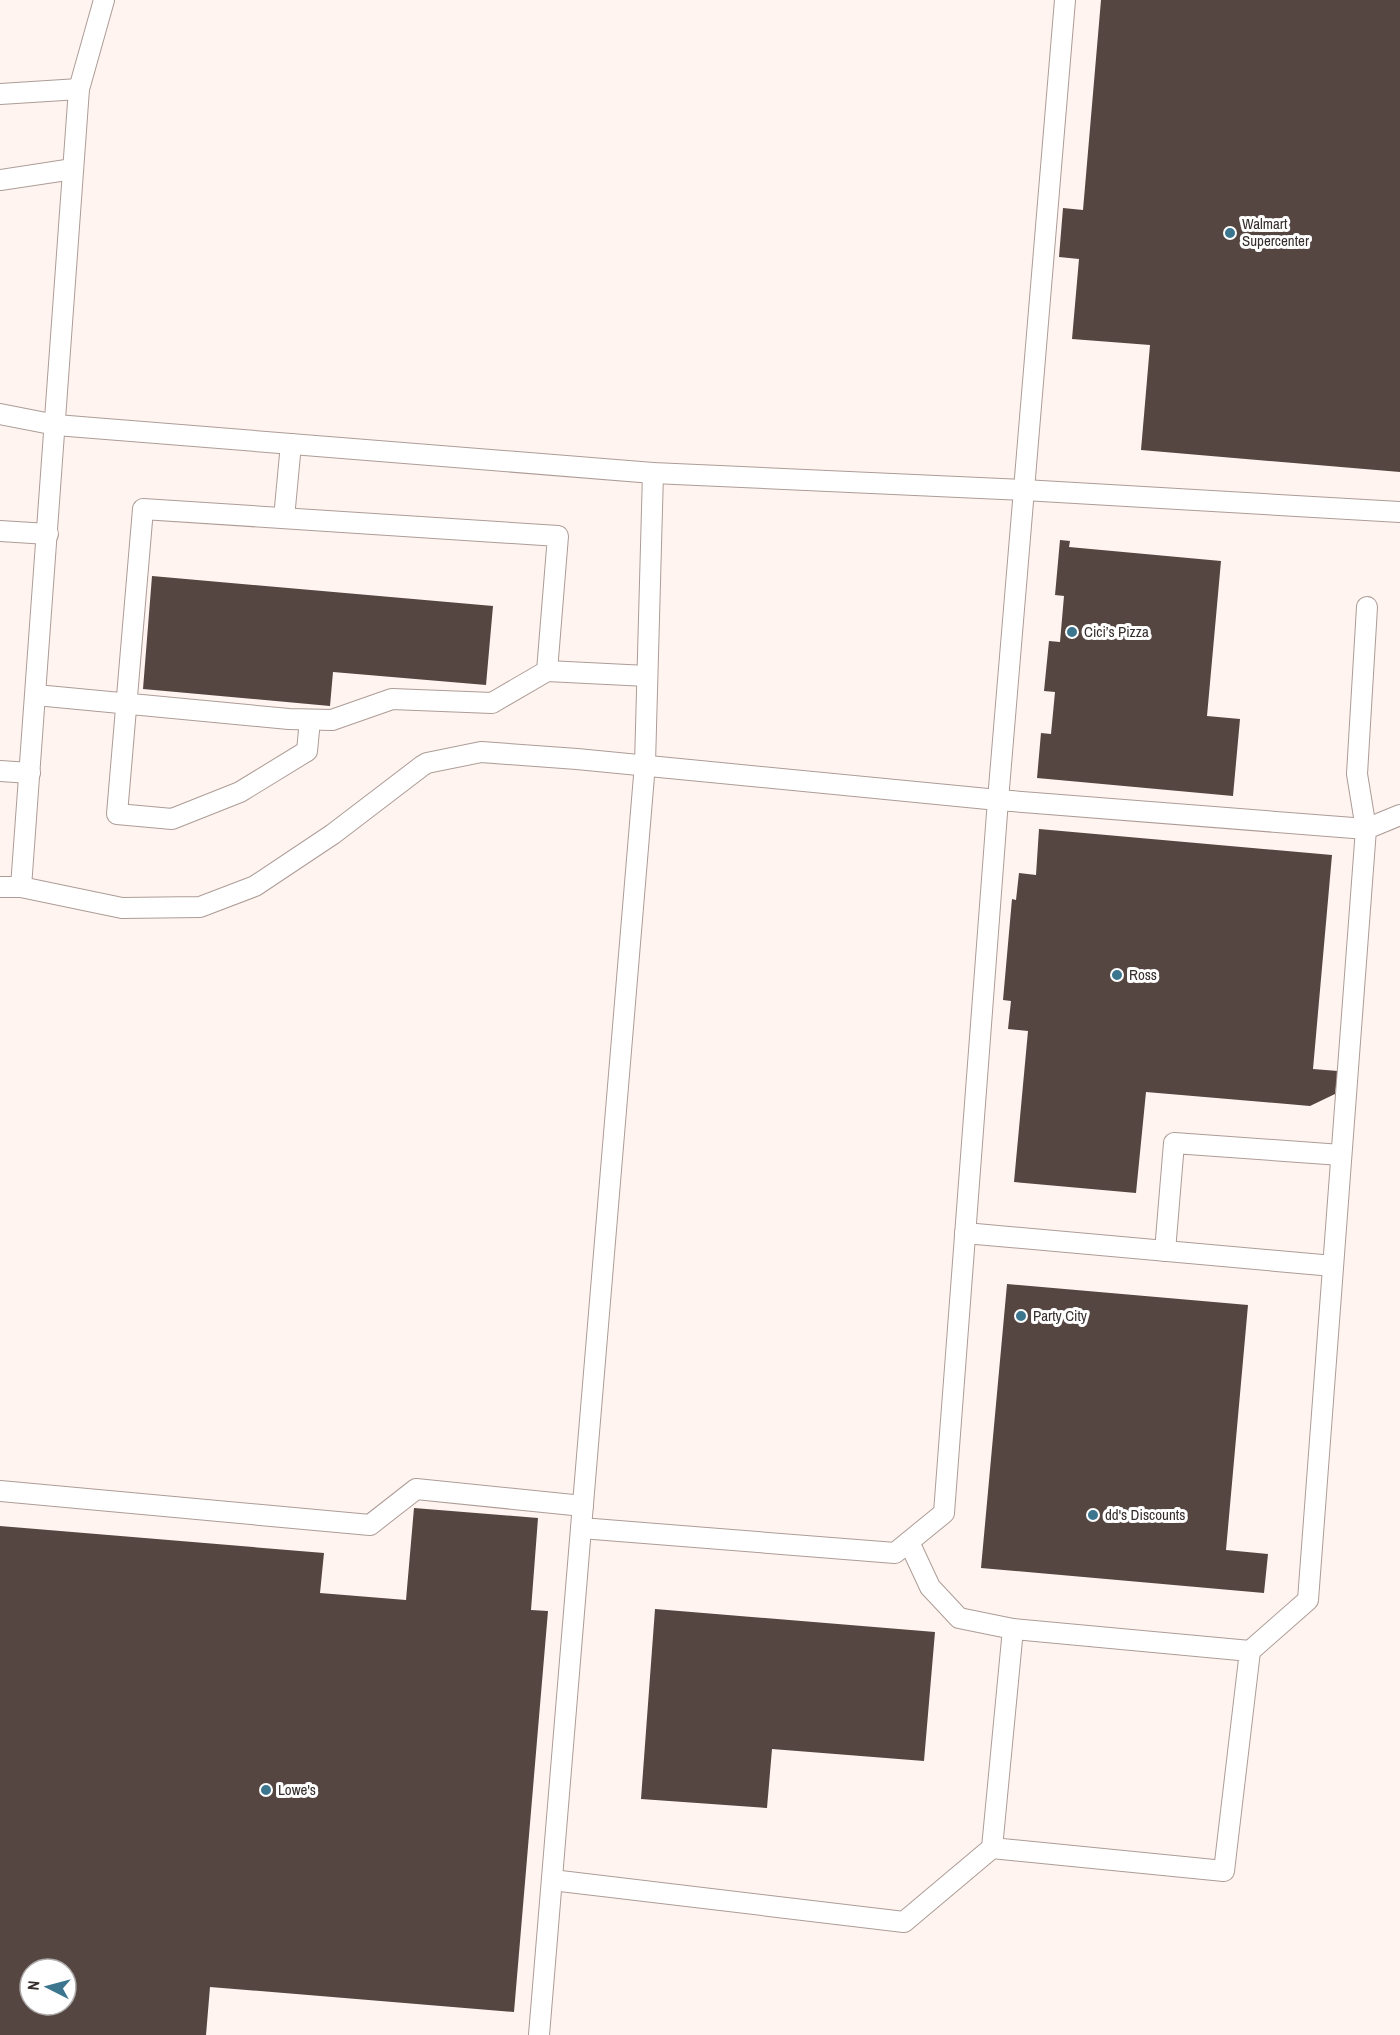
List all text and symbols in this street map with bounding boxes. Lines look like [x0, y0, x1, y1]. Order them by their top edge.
place label: Walmart Supercenter [1242, 213, 1309, 251]
marker: Walmart Supercenter [1223, 226, 1237, 240]
place label: Cici’s Pizza [1084, 621, 1149, 642]
marker: Cici’s Pizza [1065, 625, 1079, 639]
place label: Ross [1129, 964, 1157, 985]
marker: Ross [1110, 968, 1124, 982]
place label: Party City [1033, 1305, 1088, 1326]
marker: Party City [1014, 1309, 1028, 1323]
place label: dd's Discounts [1105, 1504, 1185, 1525]
marker: dd's Discounts [1086, 1508, 1100, 1522]
place label: Lowe's [278, 1779, 316, 1800]
marker: Lowe's [259, 1783, 273, 1797]
north arrow [18, 1957, 78, 2017]
text: N [22, 1980, 45, 1991]

